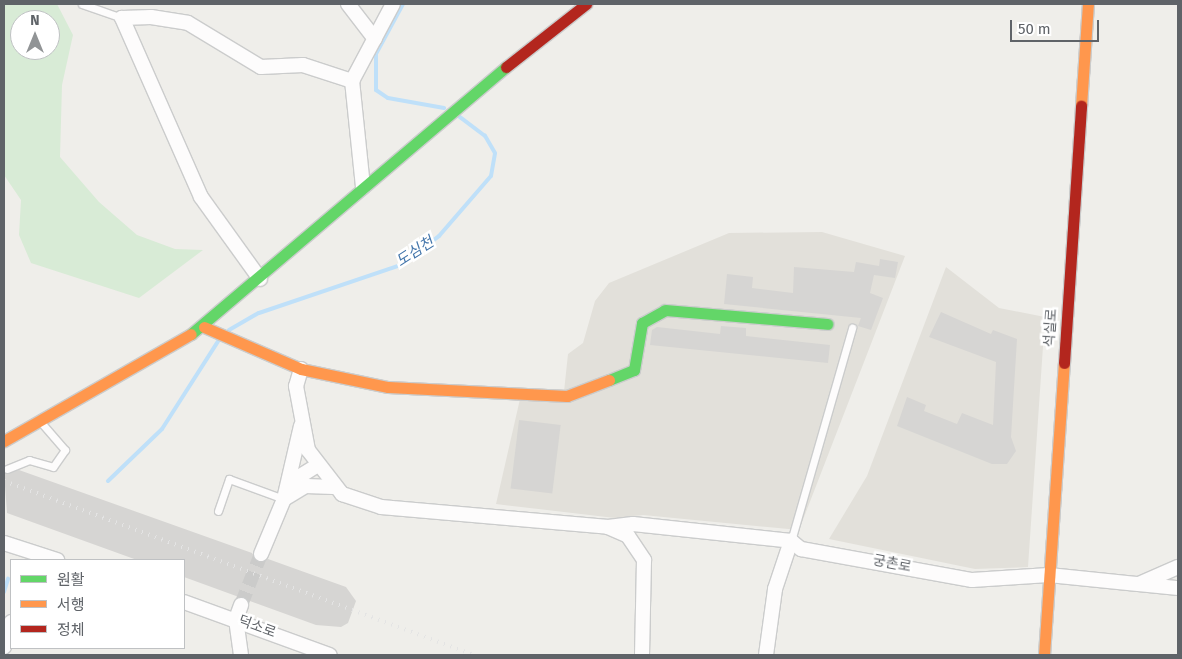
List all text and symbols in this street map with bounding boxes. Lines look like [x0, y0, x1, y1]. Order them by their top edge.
north arrow [10, 10, 60, 60]
scale bar [1012, 10, 1101, 42]
text: N [30, 12, 40, 29]
text: 50 m [1018, 20, 1051, 38]
water label: 도심천 [393, 233, 437, 271]
street label: 석실로 [1041, 308, 1061, 348]
street label: 궁촌로 [871, 552, 913, 576]
legend [10, 559, 185, 649]
text: 원활 [57, 571, 85, 589]
text: 서행 [57, 596, 85, 614]
street label: 덕소로 [236, 612, 278, 642]
text: 정체 [57, 621, 85, 639]

